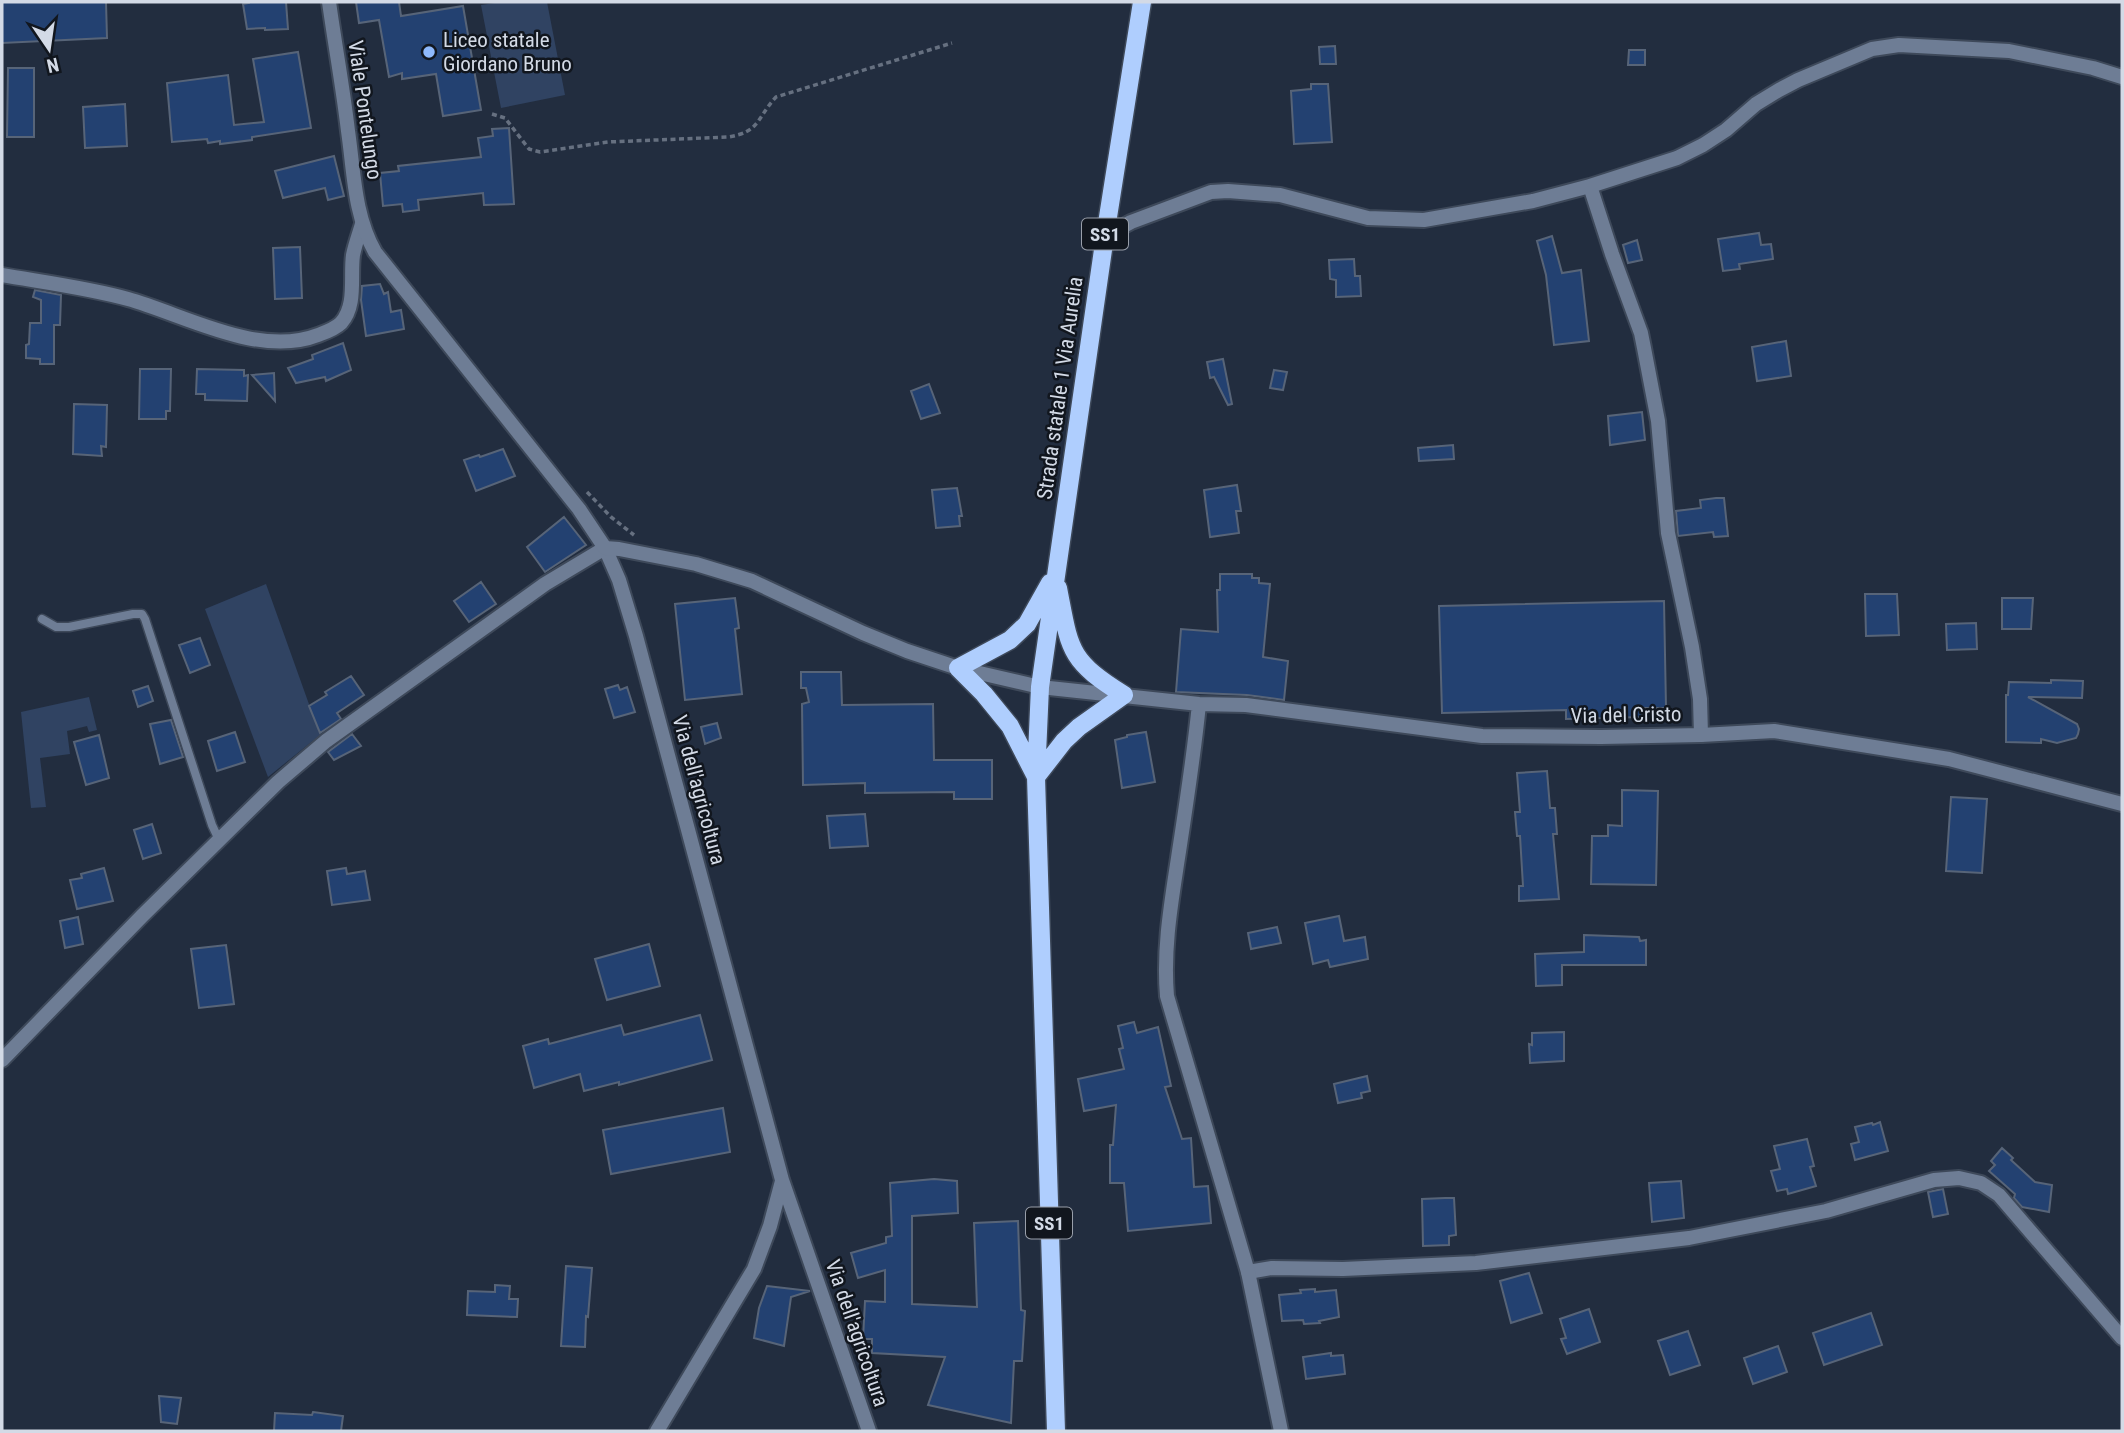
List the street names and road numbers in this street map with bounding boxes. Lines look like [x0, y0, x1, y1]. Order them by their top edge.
street label: Viale Pontelungo [343, 39, 387, 181]
road number: SS1 [1082, 218, 1128, 250]
street label: Strada statale 1 Via Aurelia [1032, 275, 1088, 501]
street label: Via del Cristo [1570, 702, 1682, 728]
street label: Via dell'agricoltura [668, 713, 730, 867]
road number: SS1 [1026, 1208, 1072, 1238]
street label: Via dell'agricoltura [821, 1256, 893, 1410]

